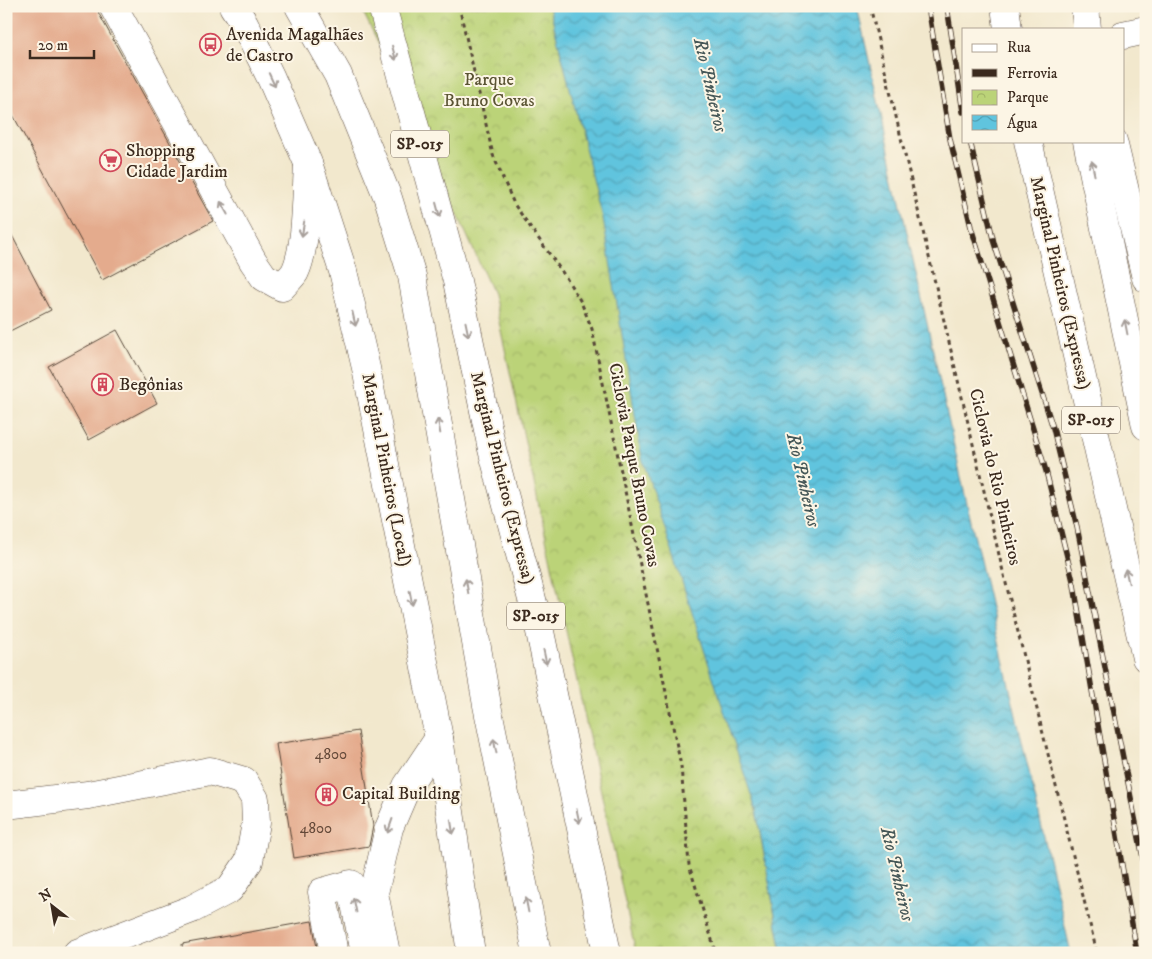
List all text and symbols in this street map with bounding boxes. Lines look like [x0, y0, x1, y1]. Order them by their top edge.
place label: Avenida Magalhães de Castro [226, 24, 363, 67]
scale bar [30, 28, 94, 60]
legend [962, 28, 1124, 142]
bus stop icon: Avenida Magalhães de Castro [198, 33, 222, 57]
water label: Rio Pinheiros [688, 35, 732, 136]
text: 20 m [38, 36, 68, 55]
text: Rua [1007, 38, 1031, 57]
one-way arrow [390, 45, 400, 61]
text: Ferrovia [1007, 64, 1058, 83]
park label: Parque Bruno Covas [444, 69, 534, 112]
one-way arrow [267, 72, 277, 87]
text: Parque [1007, 88, 1048, 107]
text: Água [1007, 113, 1038, 133]
road number: SP-015 [391, 130, 449, 158]
place label: Shopping Cidade Jardim [126, 140, 228, 183]
supermarket icon: Shopping Cidade Jardim [98, 149, 122, 173]
one-way arrow [1087, 160, 1097, 176]
street label: Marginal Pinheiros (Expressa) [1025, 174, 1095, 392]
one-way arrow [434, 201, 444, 217]
one-way arrow [219, 202, 229, 216]
one-way arrow [298, 221, 308, 237]
one-way arrow [350, 310, 359, 326]
one-way arrow [1121, 319, 1130, 335]
one-way arrow [463, 320, 472, 336]
street label: Ciclovia Parque Bruno Covas [603, 361, 665, 569]
street label: Marginal Pinheiros (Expressa) [465, 369, 539, 587]
street label: Marginal Pinheiros (Local) [356, 372, 416, 568]
building icon: Begônias [91, 373, 115, 397]
place label: Begônias [119, 374, 183, 396]
street label: Ciclovia do Rio Pinheiros [964, 386, 1026, 568]
road number: SP-015 [1062, 406, 1120, 434]
one-way arrow [434, 418, 444, 434]
water label: Rio Pinheiros [781, 430, 825, 531]
one-way arrow [1122, 569, 1131, 585]
one-way arrow [461, 578, 471, 594]
one-way arrow [407, 589, 416, 605]
road number: SP-015 [507, 602, 565, 630]
one-way arrow [541, 648, 550, 664]
one-way arrow [490, 738, 499, 754]
house number: 4800 [315, 745, 347, 764]
building icon: Capital Building [314, 782, 338, 806]
place label: Capital Building [342, 783, 460, 805]
one-way arrow [573, 808, 583, 824]
one-way arrow [385, 818, 394, 834]
one-way arrow [447, 818, 457, 834]
house number: 4800 [300, 819, 332, 838]
water label: Rio Pinheiros [875, 824, 919, 925]
north arrow [28, 882, 78, 932]
text: N [36, 885, 56, 906]
one-way arrow [350, 897, 360, 913]
one-way arrow [522, 897, 531, 913]

